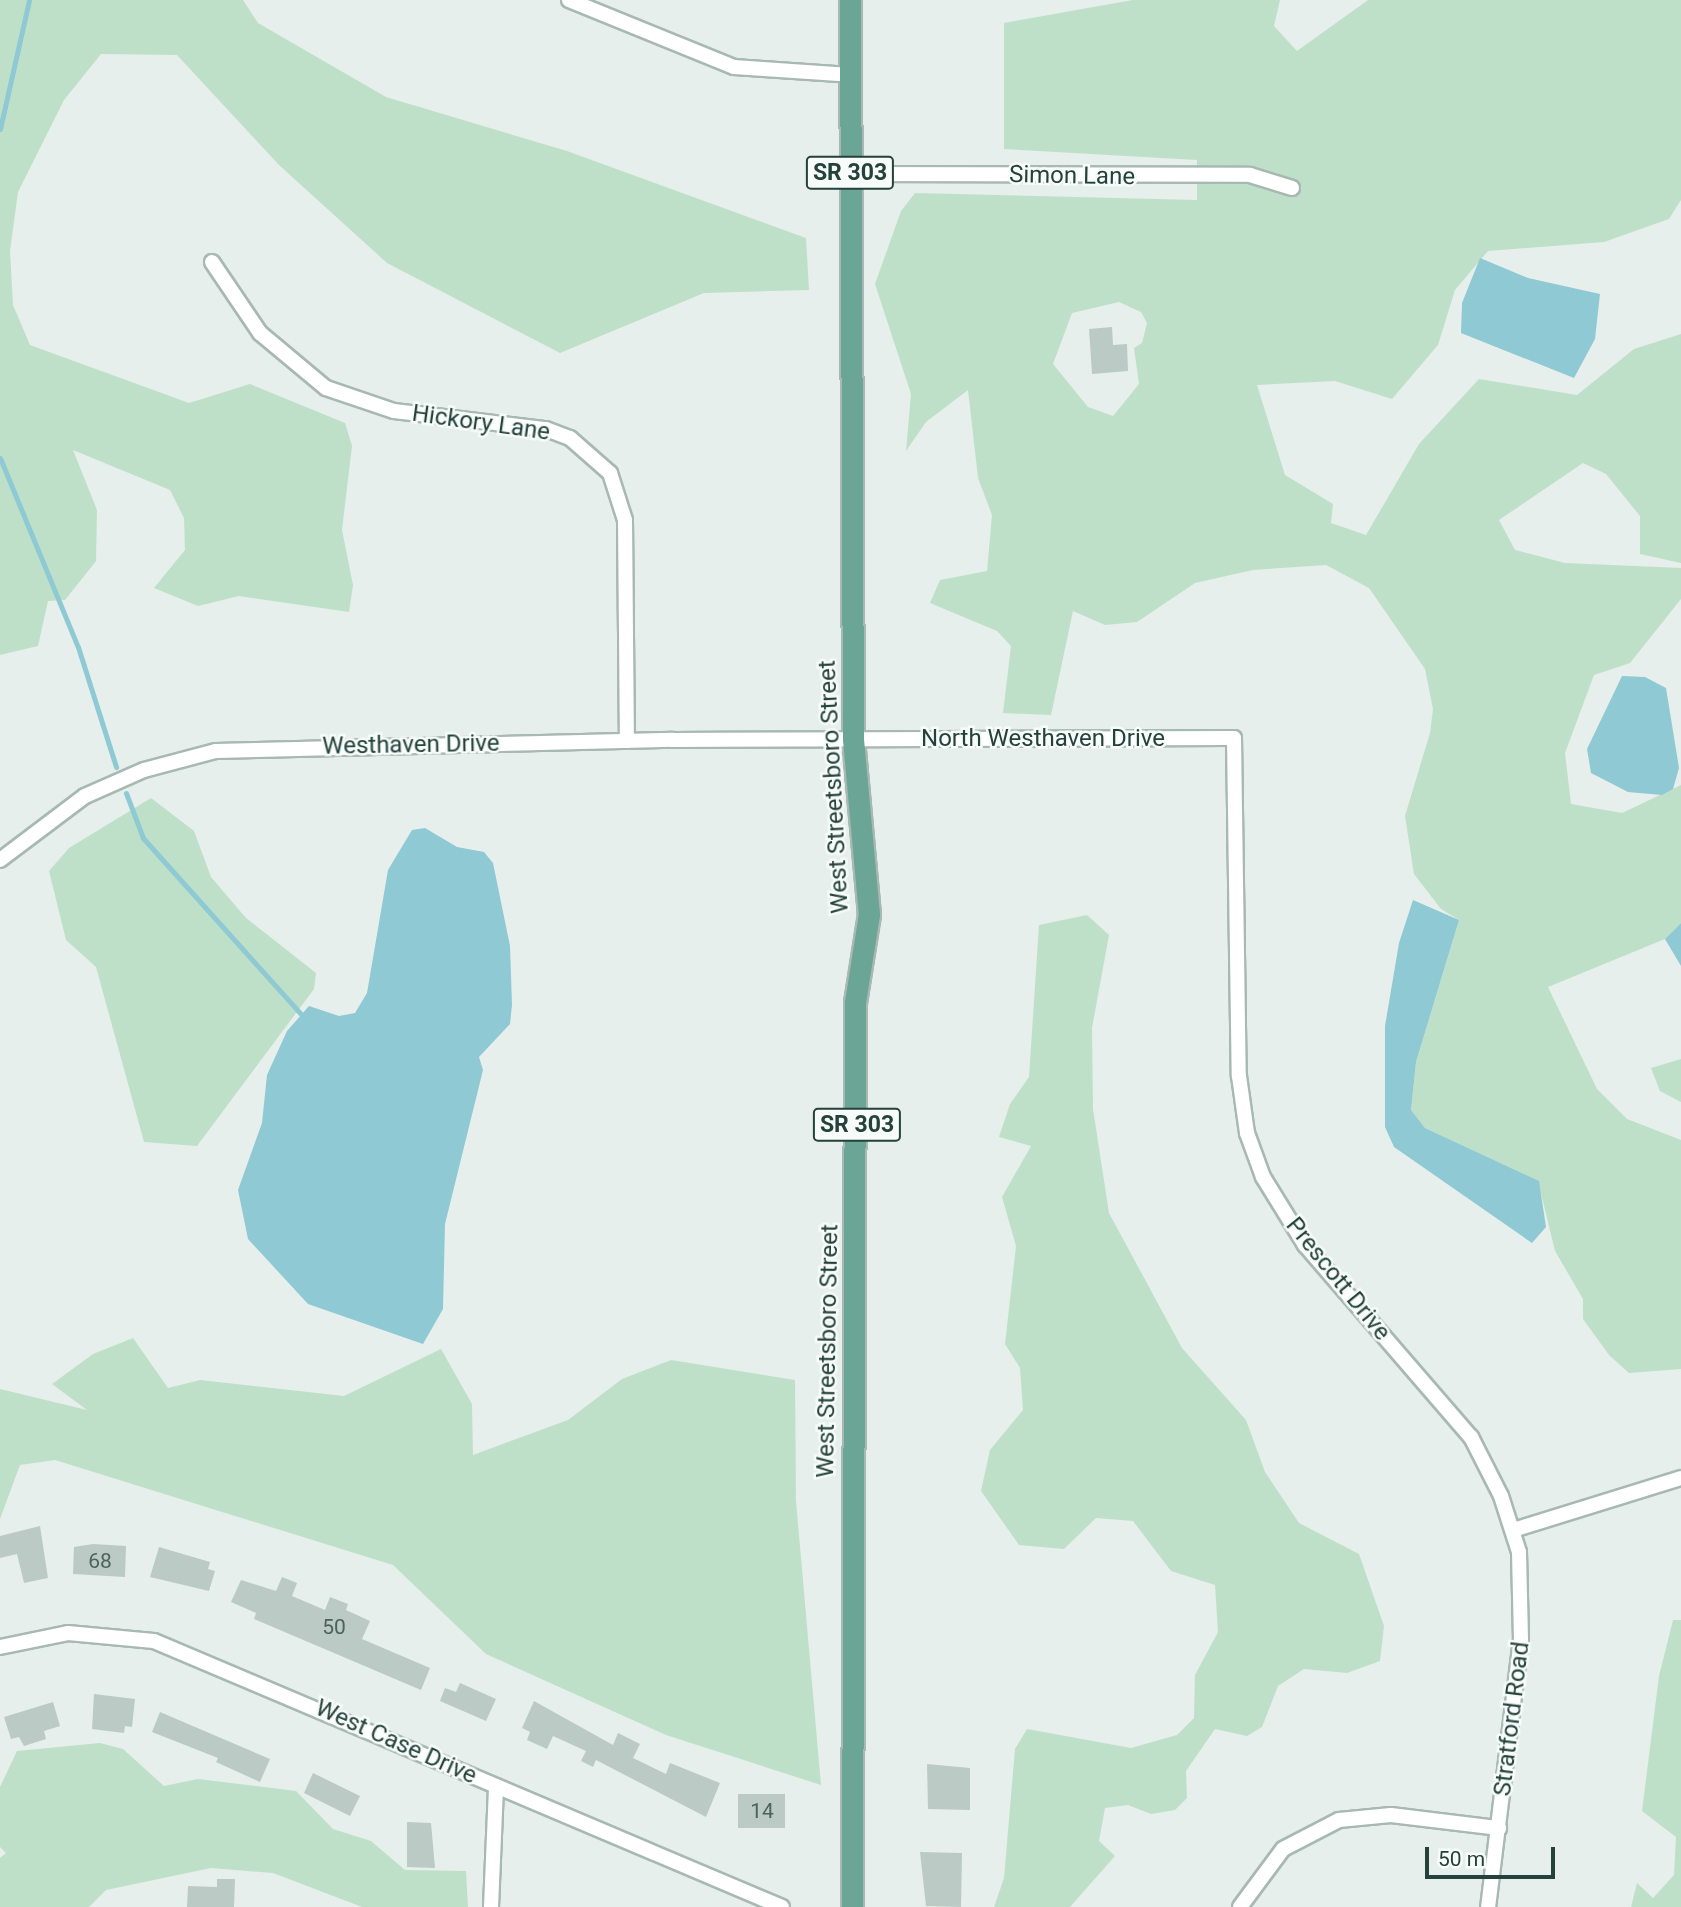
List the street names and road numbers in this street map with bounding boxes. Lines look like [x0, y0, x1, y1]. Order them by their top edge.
road number: SR 303 [804, 154, 896, 192]
street label: Simon Lane [1009, 161, 1135, 191]
street label: Hickory Lane [410, 399, 552, 447]
street label: West Streetsboro Street [813, 660, 855, 914]
street label: North Westhaven Drive [921, 725, 1165, 753]
street label: Westhaven Drive [322, 729, 500, 761]
road number: SR 303 [812, 1106, 903, 1144]
street label: Prescott Drive [1280, 1212, 1396, 1346]
street label: West Streetsboro Street [811, 1224, 845, 1478]
street label: Stratford Road [1488, 1640, 1536, 1798]
street label: West Case Drive [311, 1694, 481, 1790]

